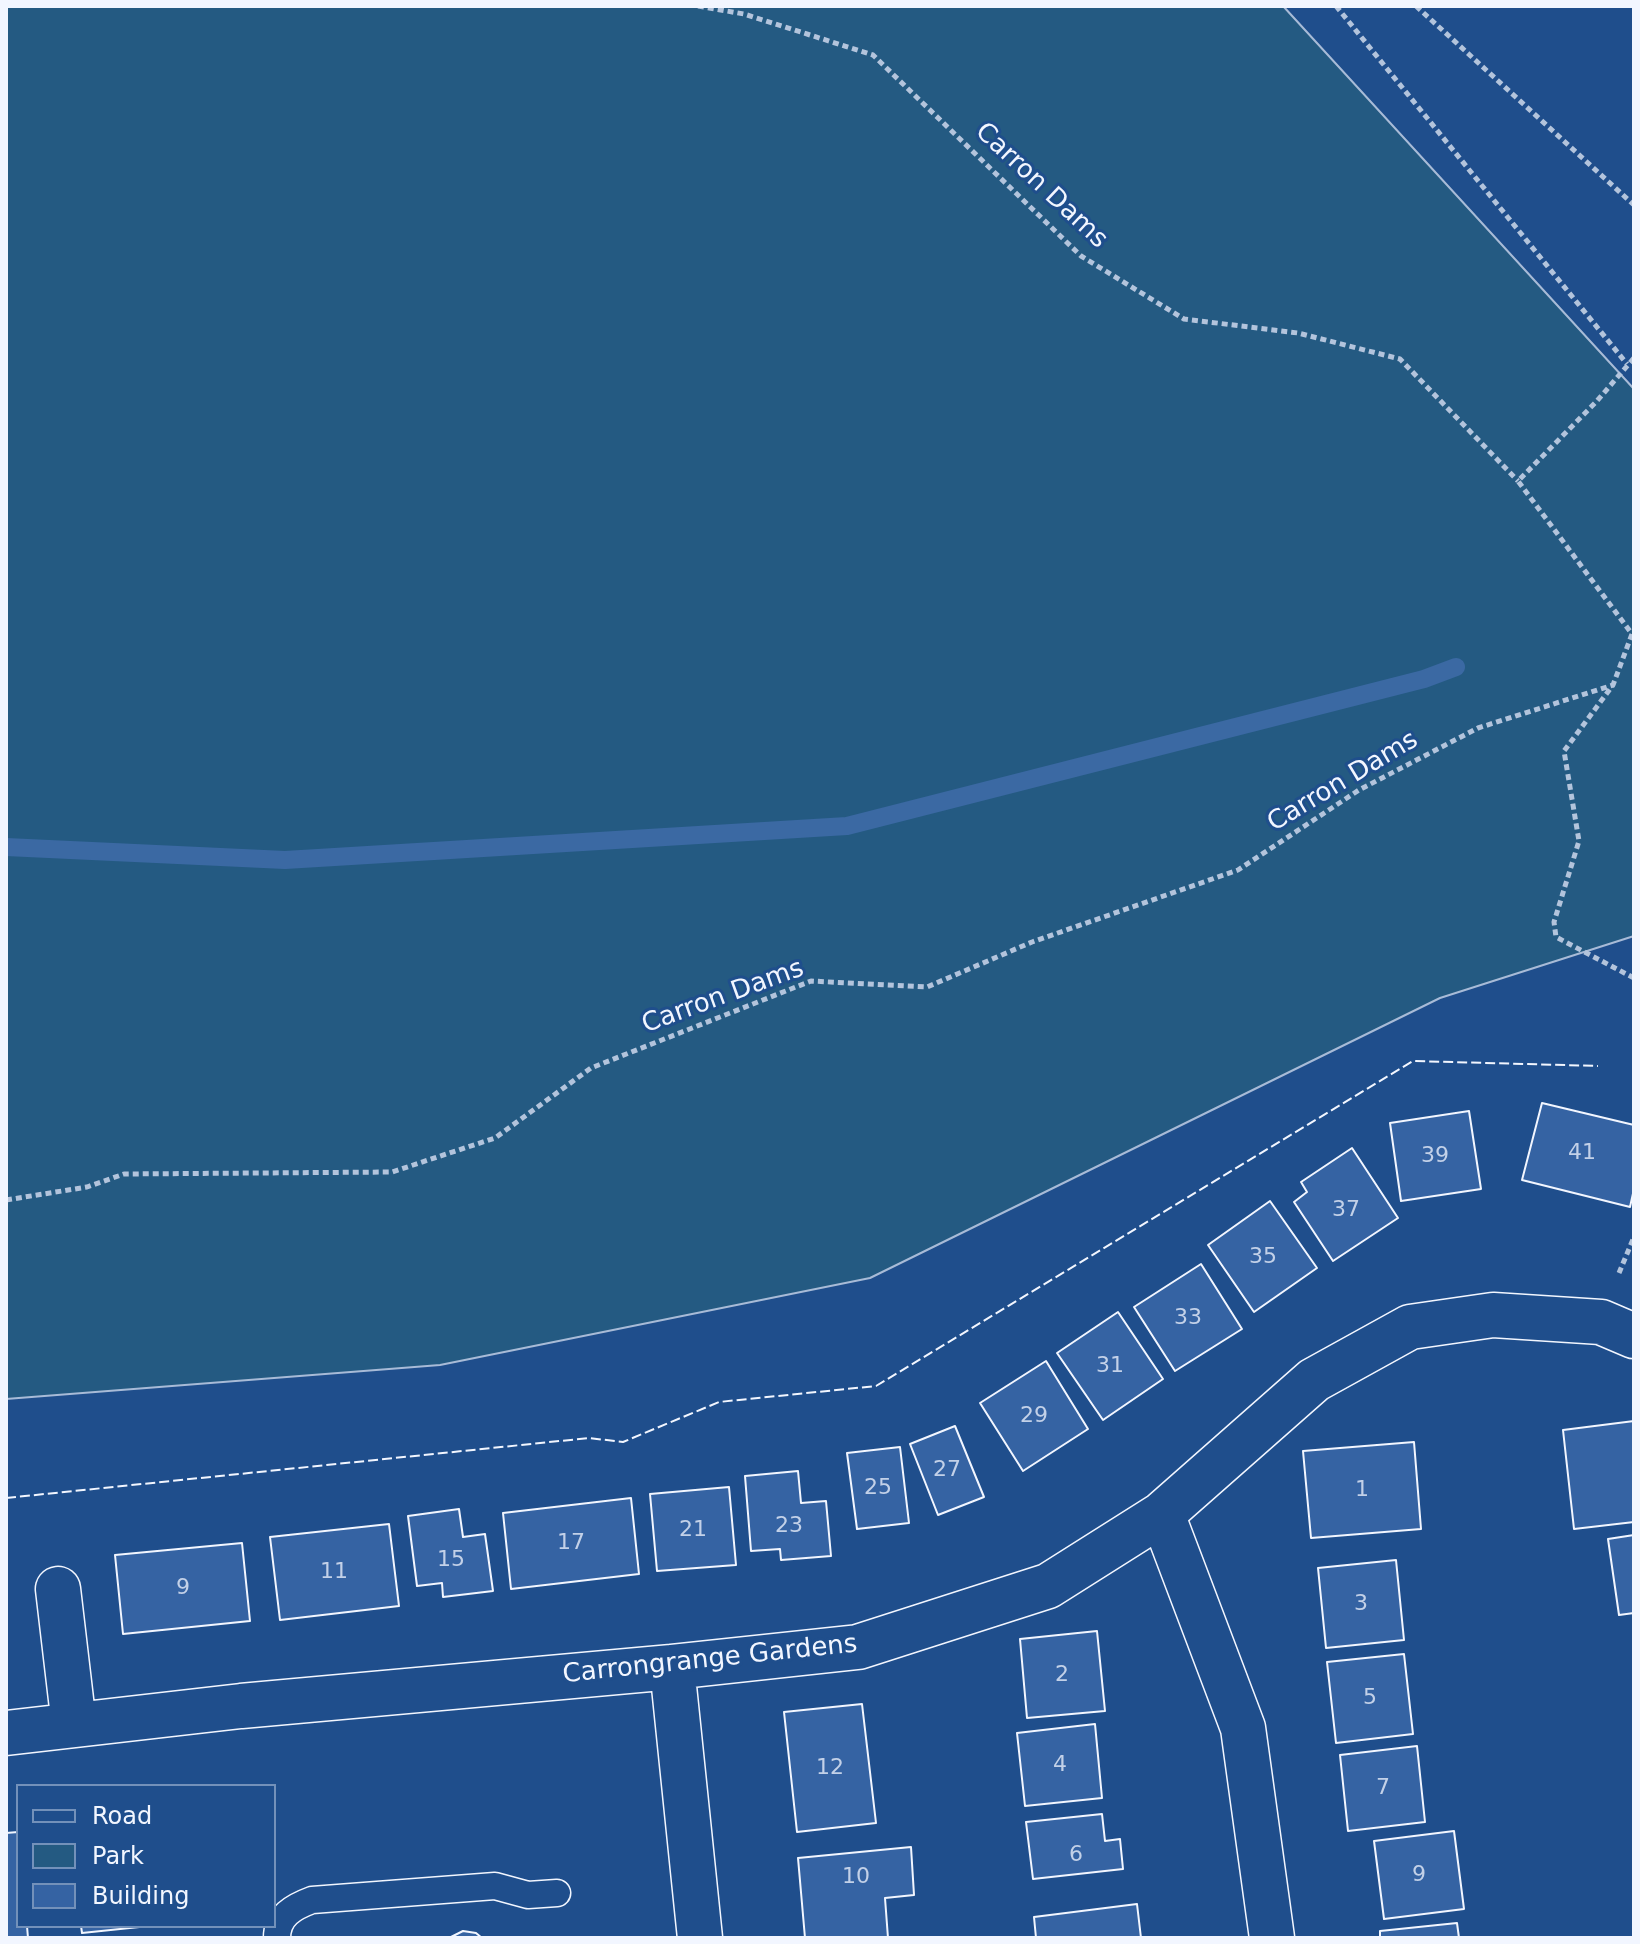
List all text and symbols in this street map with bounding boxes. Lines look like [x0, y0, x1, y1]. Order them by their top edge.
street label: Carron Dams [968, 117, 1114, 255]
street label: Carron Dams [1262, 725, 1424, 839]
street label: Carron Dams [638, 953, 808, 1041]
house number: 41 [1568, 1140, 1596, 1166]
house number: 39 [1421, 1143, 1449, 1169]
house number: 37 [1332, 1197, 1360, 1223]
house number: 35 [1249, 1244, 1277, 1270]
house number: 33 [1174, 1305, 1202, 1331]
house number: 31 [1096, 1353, 1124, 1379]
house number: 29 [1020, 1403, 1048, 1429]
house number: 27 [933, 1457, 961, 1483]
house number: 25 [864, 1475, 892, 1501]
house number: 1 [1355, 1477, 1369, 1503]
house number: 23 [775, 1513, 803, 1539]
house number: 21 [679, 1517, 707, 1543]
house number: 17 [557, 1530, 585, 1556]
house number: 15 [437, 1547, 465, 1573]
house number: 11 [320, 1559, 348, 1585]
house number: 9 [176, 1575, 190, 1601]
house number: 3 [1354, 1591, 1368, 1617]
street label: Carrongrange Gardens [561, 1629, 859, 1691]
house number: 2 [1055, 1662, 1069, 1688]
house number: 5 [1363, 1685, 1377, 1711]
house number: 4 [1053, 1752, 1067, 1778]
house number: 12 [816, 1755, 844, 1781]
house number: 7 [1376, 1775, 1390, 1801]
legend [16, 1784, 276, 1928]
text: Road [92, 1802, 152, 1830]
text: Park [92, 1842, 144, 1870]
house number: 6 [1069, 1842, 1083, 1868]
house number: 9 [1412, 1862, 1426, 1888]
house number: 10 [842, 1864, 870, 1890]
text: Building [92, 1882, 189, 1910]

